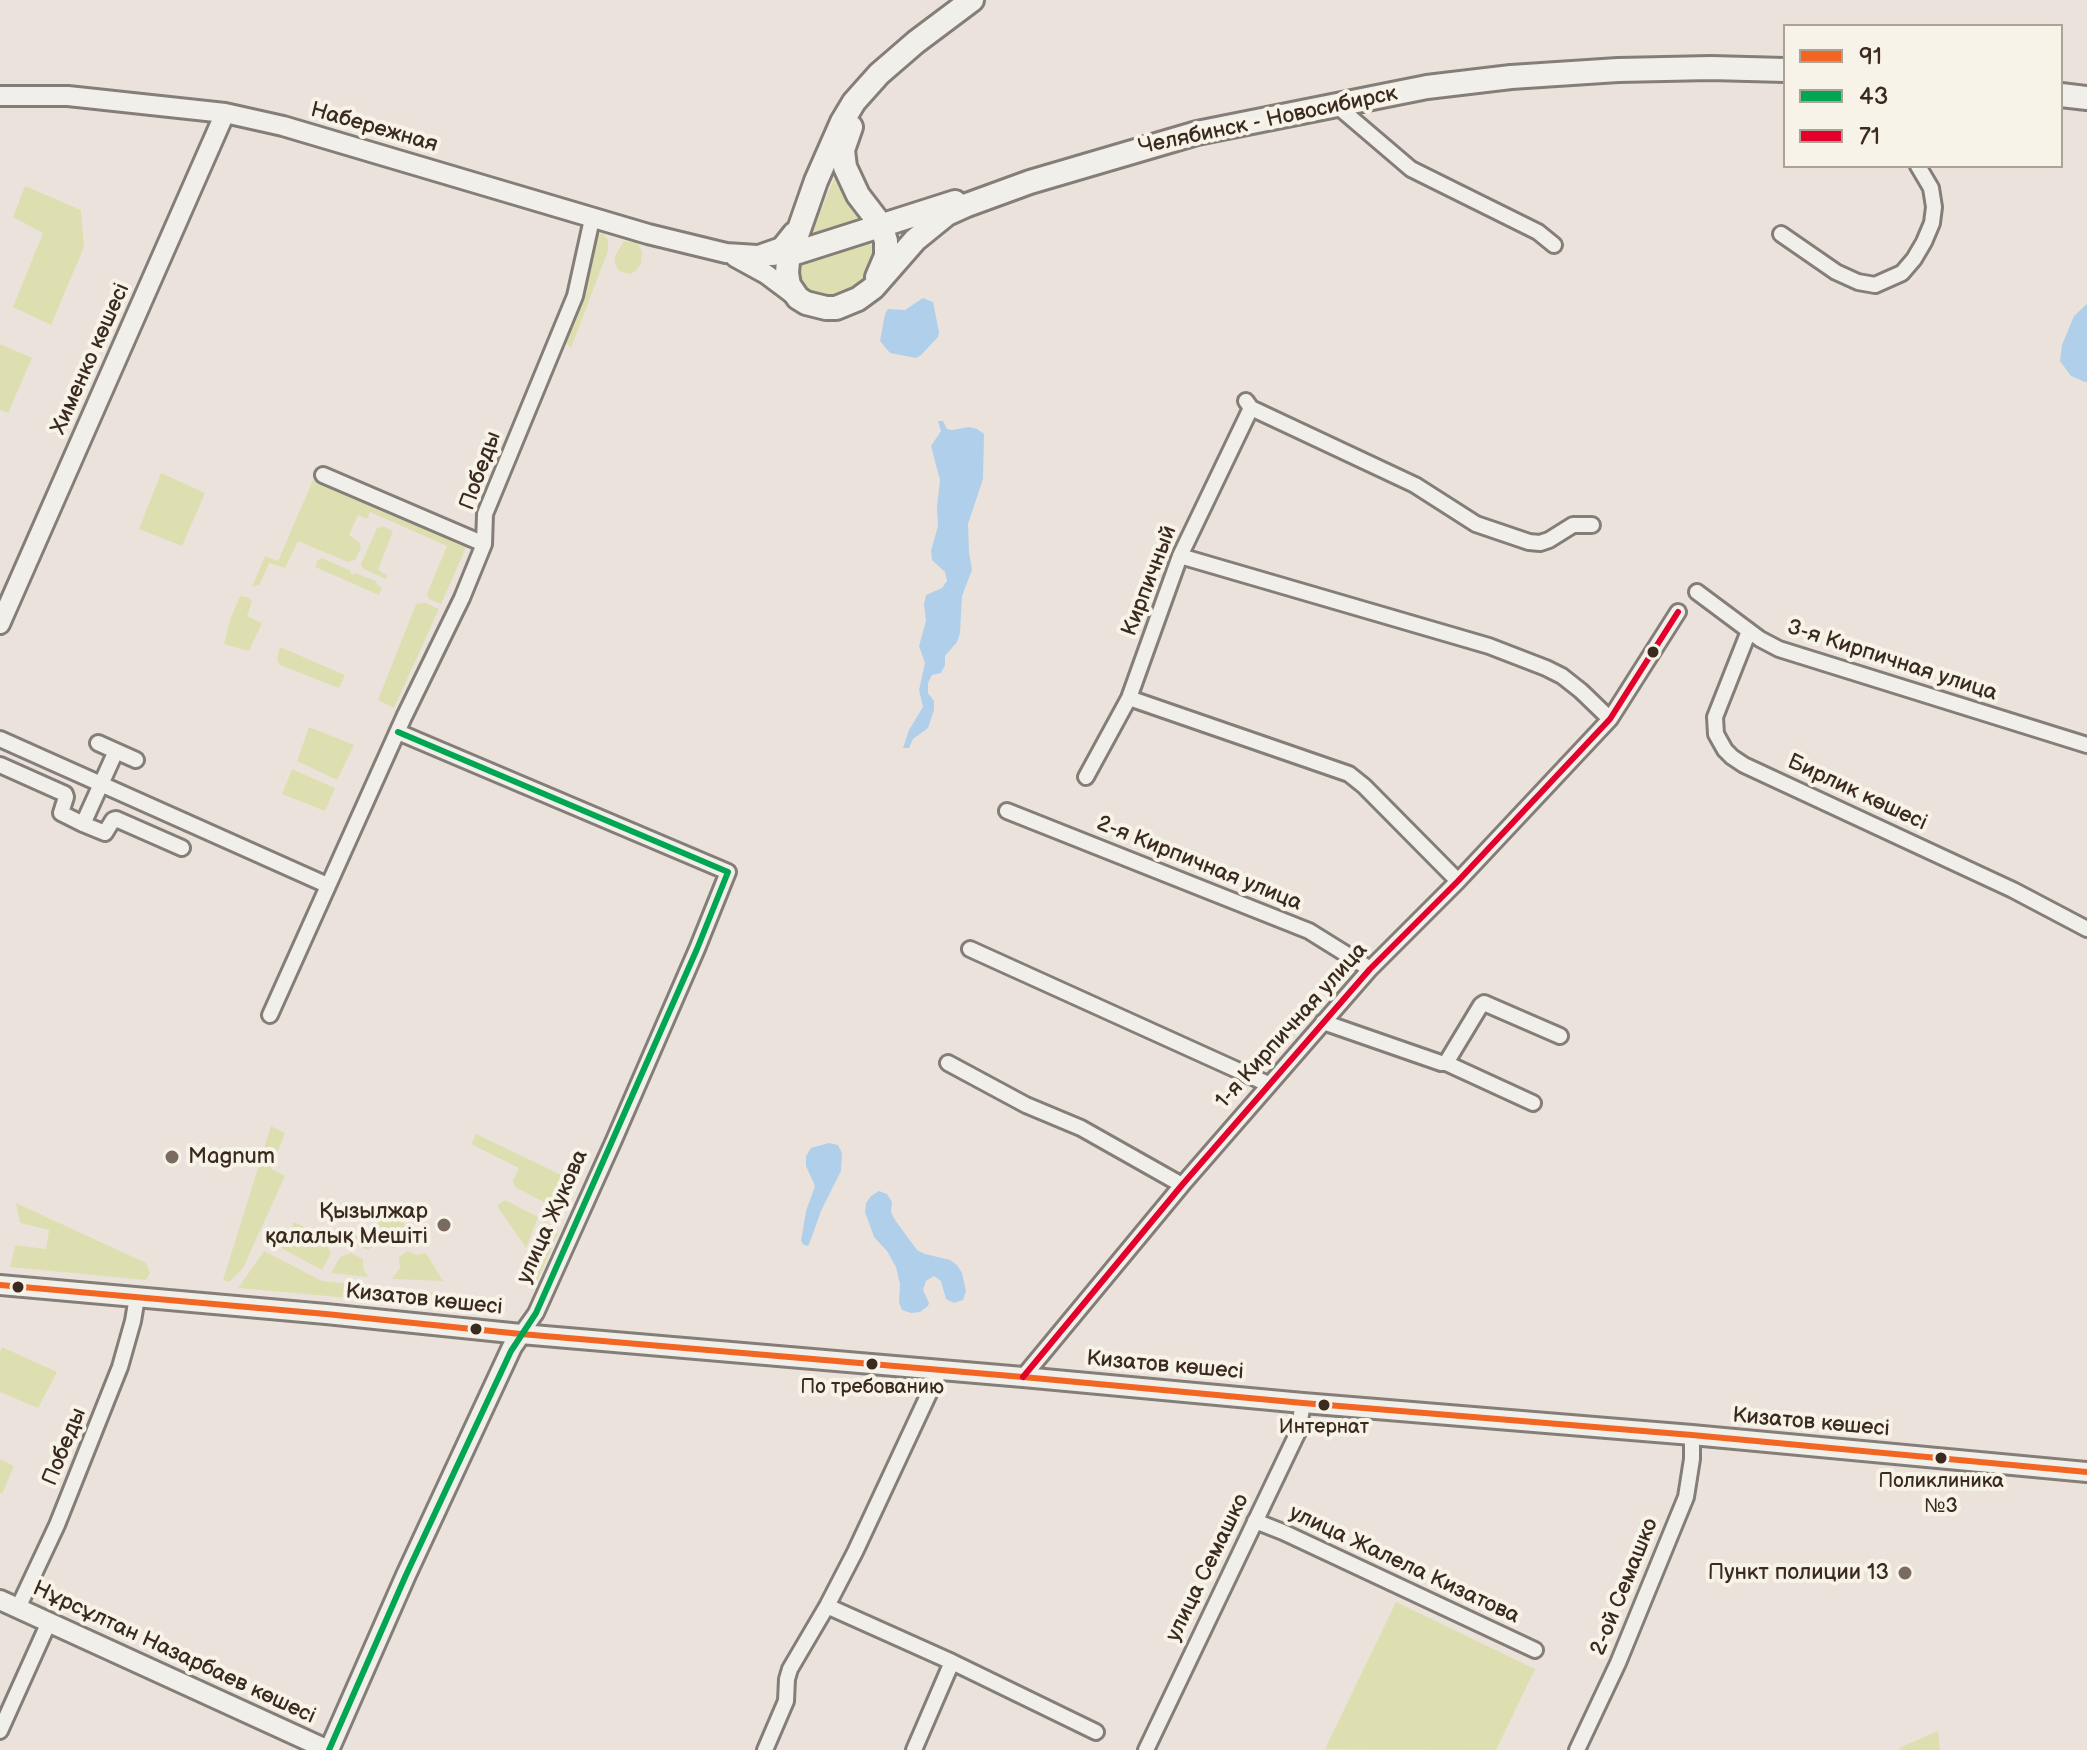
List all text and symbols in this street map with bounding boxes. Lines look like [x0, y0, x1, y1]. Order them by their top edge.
legend [1783, 24, 2063, 168]
text: 91 [1859, 42, 1882, 71]
street label: Челябинск - Новосибирск [1136, 81, 1400, 161]
text: 43 [1859, 82, 1888, 111]
street label: Набережная [307, 97, 441, 159]
text: 71 [1859, 122, 1880, 151]
street label: Хименко көшесі [46, 279, 136, 439]
street label: Победы [455, 428, 507, 514]
street label: Кирпичный [1117, 522, 1183, 640]
street label: 3-я Кирпичная улица [1784, 615, 2000, 707]
unlabelled marker [1645, 644, 1661, 660]
street label: Бирлик көшесі [1783, 749, 1931, 837]
street label: 2-я Кирпичная улица [1093, 811, 1305, 917]
street label: 1-я Кирпичная улица [1210, 937, 1374, 1115]
place label: Magnum [188, 1144, 275, 1170]
street label: улица Жукова [512, 1146, 594, 1288]
marker: Magnum [163, 1148, 181, 1166]
place label: Қызылжар қалалық Мешіті [265, 1199, 428, 1250]
marker: Қызылжар қалалық Мешіті [435, 1216, 453, 1234]
unlabelled marker [10, 1279, 26, 1295]
street label: Кизатов көшесі [344, 1279, 504, 1321]
unlabelled marker [468, 1321, 484, 1337]
street label: Кизатов көшесі [1085, 1346, 1245, 1386]
marker: По требованию [864, 1356, 880, 1372]
place label: По требованию [800, 1376, 944, 1400]
marker: Интернат [1316, 1397, 1332, 1413]
street label: Кизатов көшесі [1731, 1403, 1891, 1443]
street label: Победы [38, 1404, 92, 1490]
place label: Интернат [1279, 1416, 1369, 1440]
marker: Поликлиника №3 [1933, 1450, 1949, 1466]
place label: Поликлиника №3 [1878, 1470, 2004, 1517]
street label: улица Семашко [1161, 1490, 1255, 1646]
street label: улица Жалела Кизатова [1285, 1500, 1523, 1630]
street label: 2-ой Семашко [1586, 1515, 1664, 1659]
place label: Пункт полиции 13 [1708, 1560, 1889, 1586]
marker: Пункт полиции 13 [1896, 1564, 1914, 1582]
street label: Нұрсұлтан Назарбаев көшесі [28, 1576, 320, 1730]

